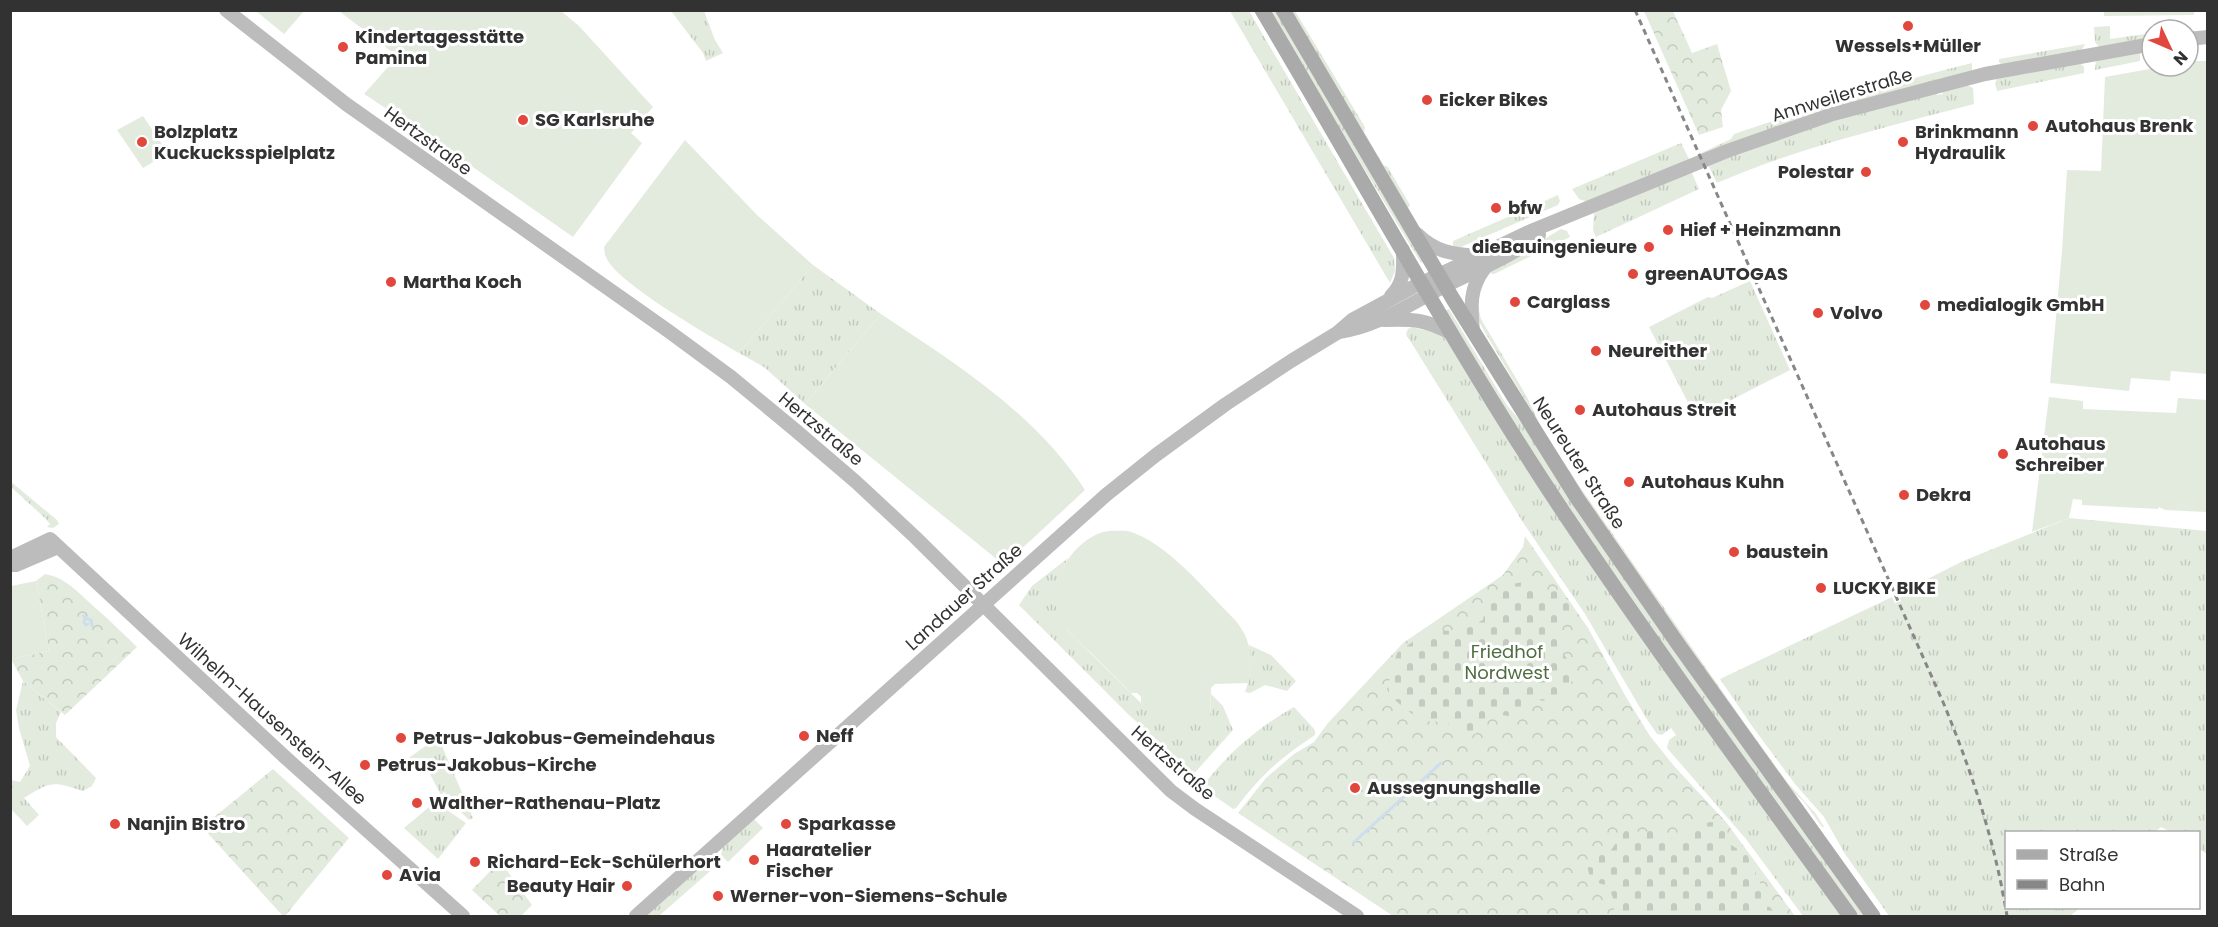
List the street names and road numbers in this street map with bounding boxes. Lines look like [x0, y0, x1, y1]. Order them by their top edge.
street label: Annweilerstraße [1768, 61, 1915, 128]
street label: Hertzstraße [379, 100, 477, 181]
street label: Hertzstraße [774, 386, 869, 471]
street label: Neureuter Straße [1527, 392, 1632, 534]
street label: Landauer Straße [900, 537, 1028, 656]
street label: Wilhelm-Hausenstein-Allee [172, 627, 372, 810]
street label: Hertzstraße [1126, 719, 1221, 806]

